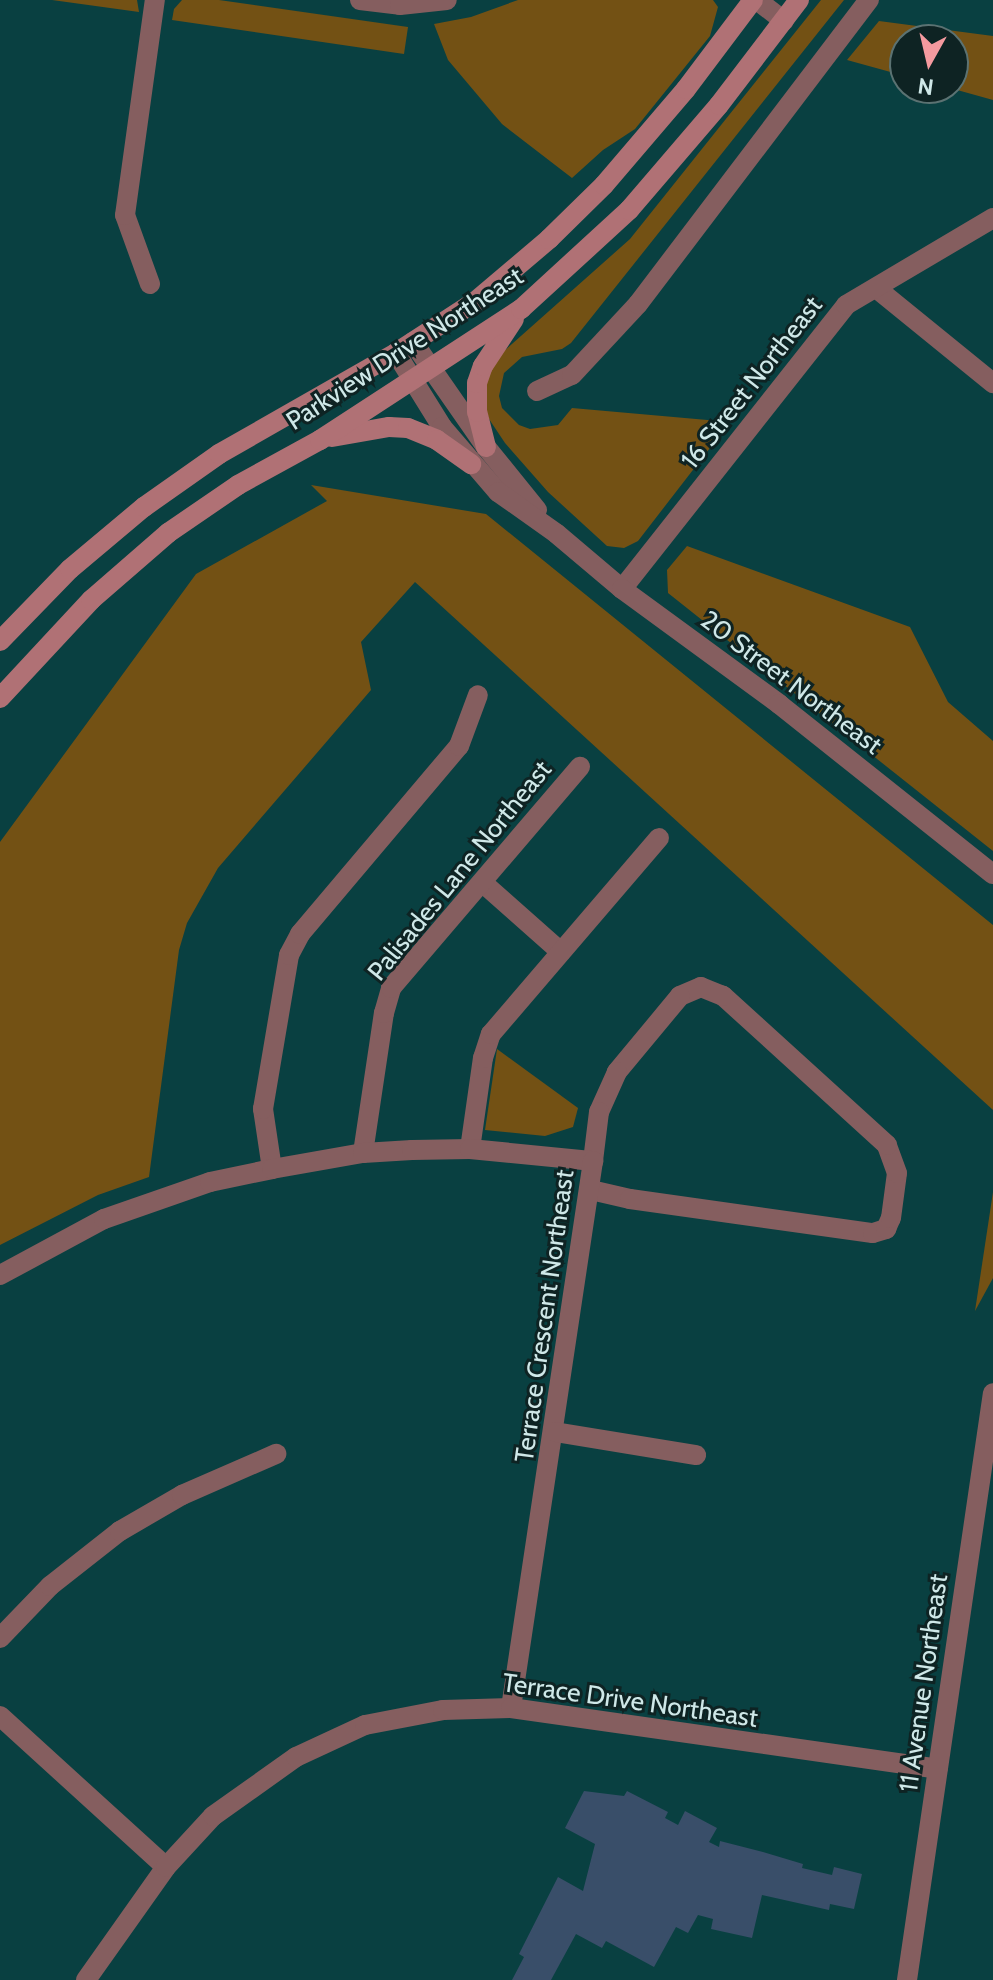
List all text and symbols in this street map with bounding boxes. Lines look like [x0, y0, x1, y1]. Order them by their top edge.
north arrow [889, 24, 969, 104]
text: N [916, 72, 935, 101]
street label: Parkview Drive Northeast [281, 261, 529, 437]
street label: 16 Street Northeast [675, 291, 829, 475]
street label: 20 Street Northeast [694, 605, 888, 761]
street label: Palisades Lane Northeast [362, 755, 558, 987]
street label: Terrace Crescent Northeast [509, 1168, 581, 1464]
street label: 11 Avenue Northeast [893, 1572, 955, 1794]
street label: Terrace Drive Northeast [500, 1668, 760, 1734]

